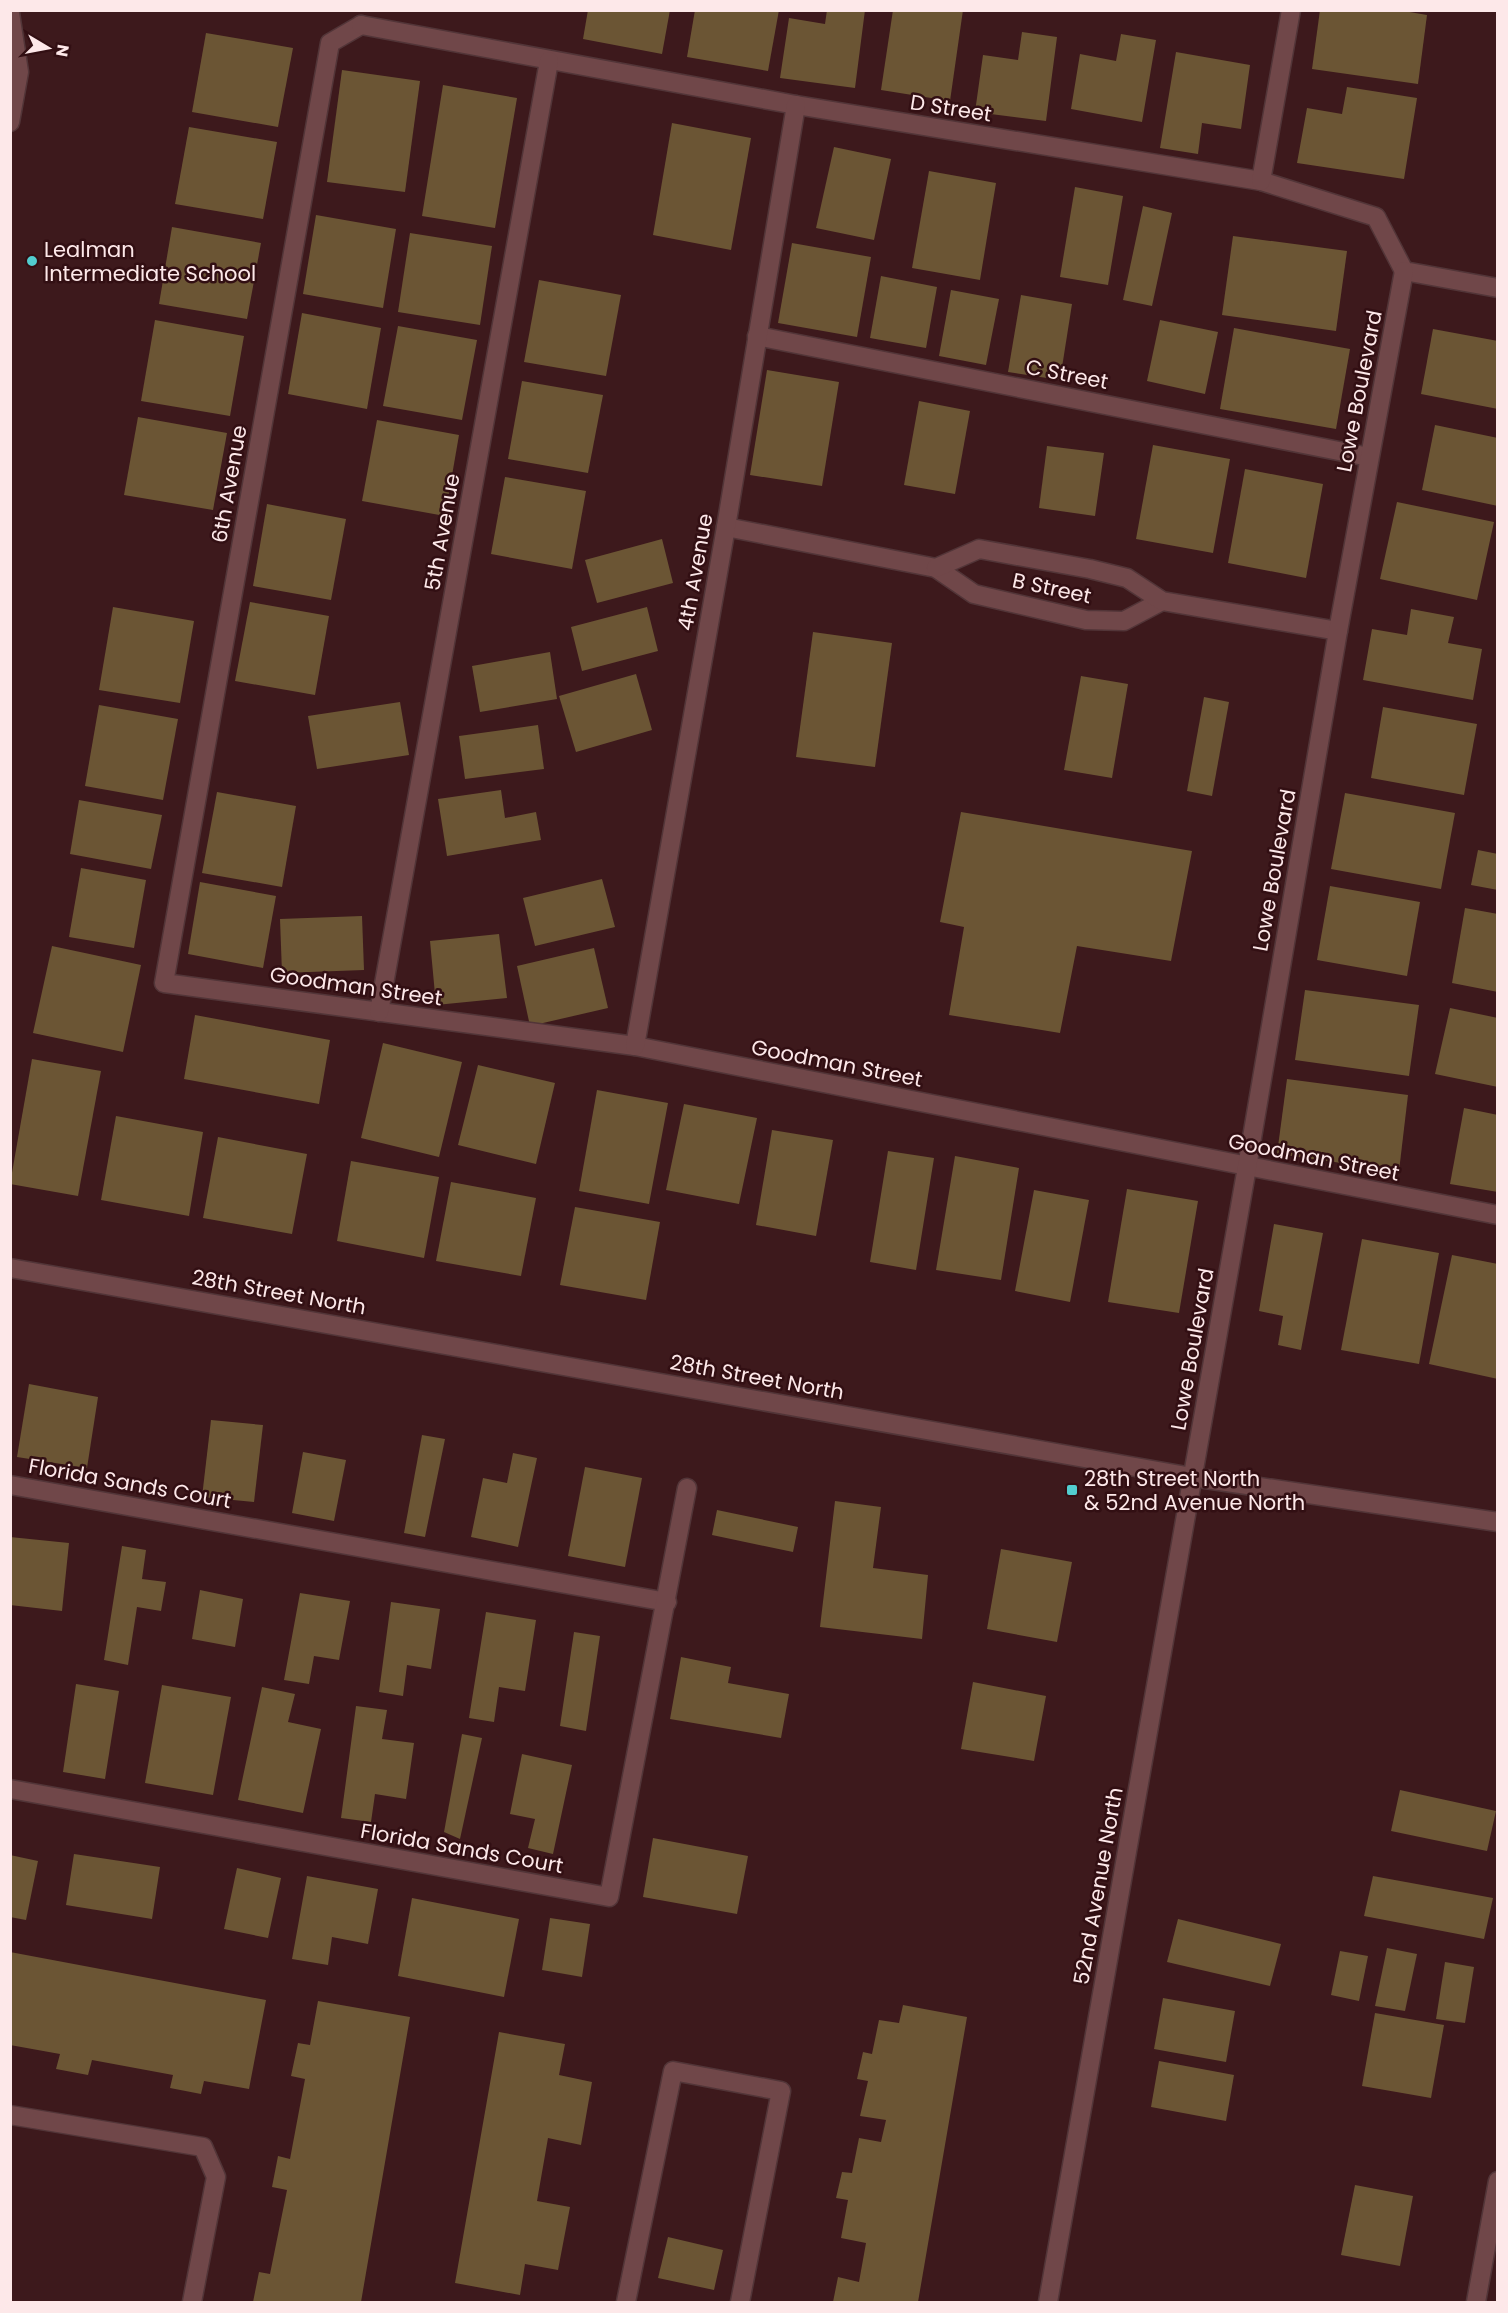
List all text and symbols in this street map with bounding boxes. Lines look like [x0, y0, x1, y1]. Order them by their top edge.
north arrow [18, 18, 78, 78]
text: N [50, 43, 75, 58]
street label: D Street [908, 87, 994, 129]
place label: Lealman Intermediate School [44, 235, 256, 288]
marker: Lealman Intermediate School [25, 254, 39, 268]
street label: Lowe Boulevard [1329, 308, 1389, 474]
street label: C Street [1023, 352, 1111, 396]
street label: 6th Avenue [204, 423, 254, 545]
street label: 5th Avenue [417, 471, 467, 593]
street label: 4th Avenue [670, 511, 720, 633]
street label: B Street [1010, 566, 1094, 610]
street label: Lowe Boulevard [1245, 787, 1303, 953]
street label: Goodman Street [268, 960, 444, 1012]
street label: Goodman Street [749, 1032, 925, 1094]
street label: Goodman Street [1226, 1126, 1402, 1188]
street label: 28th Street North [190, 1262, 368, 1322]
street label: Lowe Boulevard [1163, 1266, 1221, 1432]
street label: 28th Street North [668, 1347, 846, 1407]
street label: Florida Sands Court [26, 1451, 234, 1515]
place label: 28th Street North & 52nd Avenue North [1084, 1464, 1305, 1517]
marker: 28th Street North & 52nd Avenue North [1065, 1483, 1079, 1497]
street label: 52nd Avenue North [1066, 1785, 1130, 1987]
street label: Florida Sands Court [358, 1816, 566, 1880]

